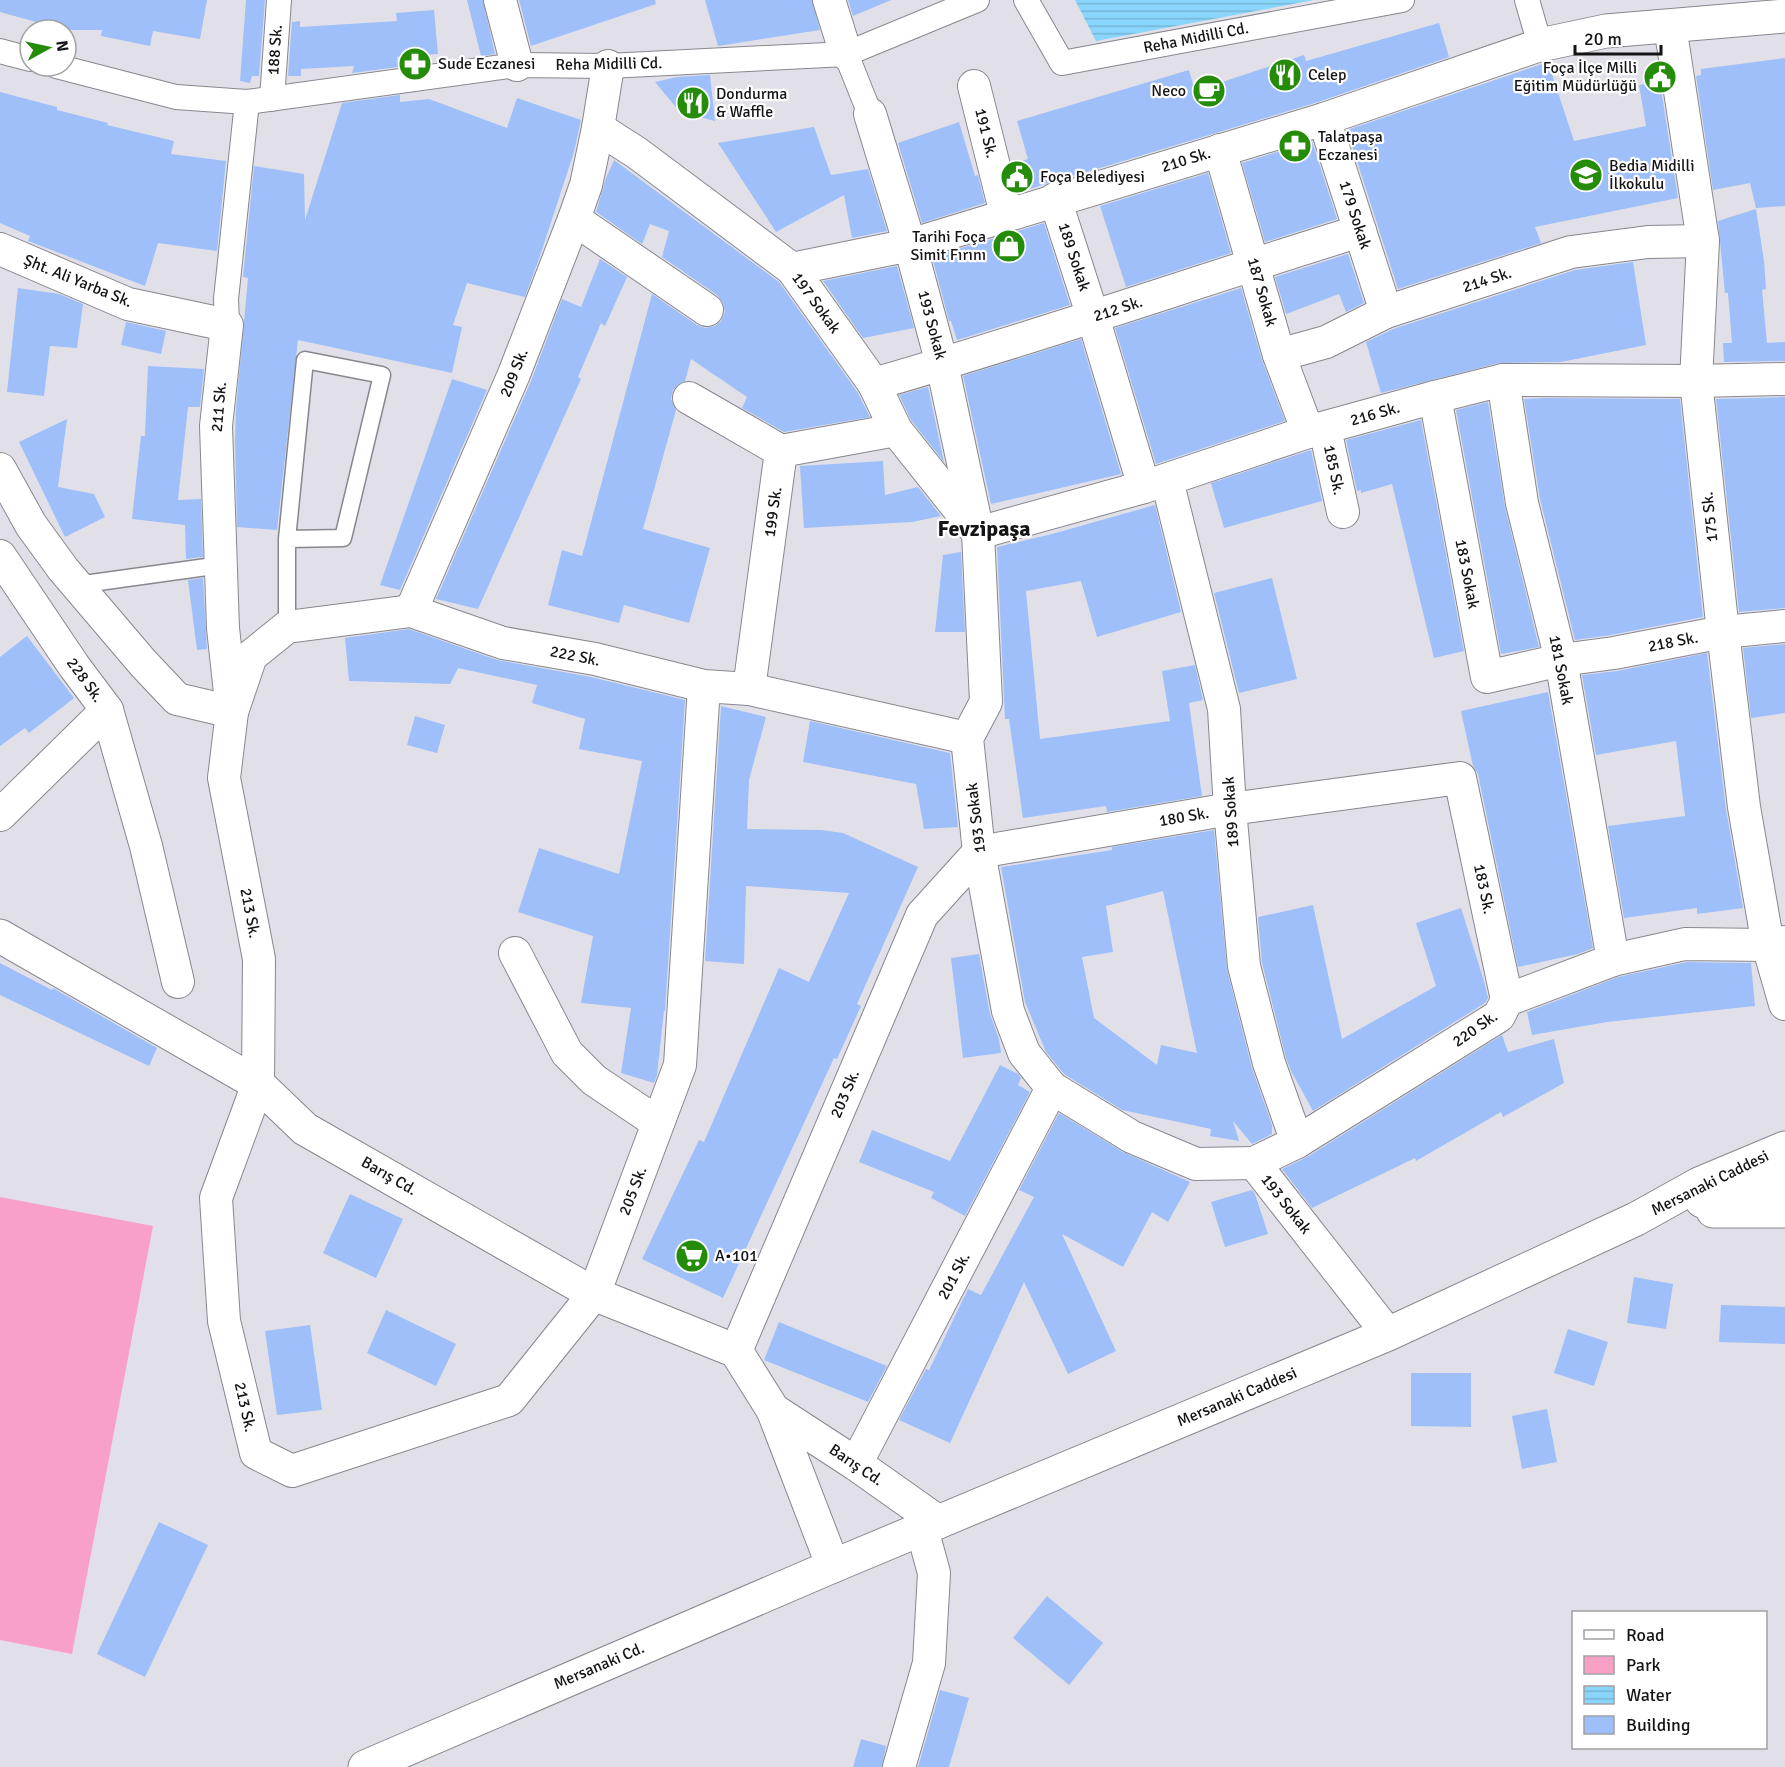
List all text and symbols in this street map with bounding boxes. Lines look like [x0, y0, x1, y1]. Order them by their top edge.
north arrow [18, 18, 78, 78]
street label: Reha Midilli Cd. [1142, 18, 1250, 58]
scale bar [1575, 18, 1660, 56]
street label: 188 Sk. [263, 24, 287, 76]
text: 20 m [1584, 28, 1622, 50]
text: N [51, 39, 73, 53]
pharmacy icon: Sude Eczanesi [397, 46, 433, 82]
street label: Reha Midilli Cd. [555, 53, 663, 75]
place label: Sude Eczanesi [438, 54, 535, 74]
restaurant icon: Celep [1267, 57, 1303, 93]
place label: Foça İlçe Milli Eğitim Müdürlüğü [1514, 58, 1637, 96]
public building icon: Foça İlçe Milli Eğitim Müdürlüğü [1642, 59, 1678, 95]
place label: Celep [1308, 65, 1347, 85]
cafe icon: Neco [1191, 73, 1227, 109]
place label: Neco [1151, 81, 1186, 101]
place label: Dondurma & Waffle [716, 84, 787, 122]
restaurant icon: Dondurma & Waffle [675, 85, 711, 121]
street label: 191 Sk. [970, 106, 1002, 160]
place label: Talatpaşa Eczanesi [1318, 127, 1383, 165]
pharmacy icon: Talatpaşa Eczanesi [1277, 128, 1313, 164]
street label: 210 Sk. [1159, 143, 1213, 177]
place label: Bedia Midilli İlkokulu [1609, 156, 1695, 194]
school or university icon: Bedia Midilli İlkokulu [1568, 157, 1604, 193]
public building icon: Foça Belediyesi [999, 159, 1035, 195]
place label: Foça Belediyesi [1040, 167, 1145, 187]
street label: 179 Sokak [1335, 178, 1375, 252]
street label: 189 Sokak [1054, 220, 1094, 294]
place label: Tarihi Foça Simit Fırını [910, 227, 986, 265]
shop icon: Tarihi Foça Simit Fırını [991, 228, 1027, 264]
street label: Şht. Ali Yarba Sk. [21, 250, 135, 312]
street label: 187 Sokak [1243, 255, 1281, 329]
street label: 214 Sk. [1460, 263, 1514, 297]
street label: 197 Sokak [787, 268, 845, 338]
street label: 193 Sokak [913, 288, 951, 362]
street label: 212 Sk. [1091, 292, 1145, 326]
street label: 209 Sk. [495, 346, 533, 400]
street label: 211 Sk. [207, 381, 231, 433]
street label: 216 Sk. [1348, 397, 1402, 431]
street label: 185 Sk. [1319, 443, 1349, 497]
street label: 199 Sk. [760, 486, 786, 538]
street label: 175 Sk. [1697, 491, 1723, 543]
district label: Fevzipaşa [938, 515, 1030, 542]
street label: 183 Sokak [1450, 537, 1484, 611]
street label: 218 Sk. [1646, 627, 1700, 657]
street label: 181 Sokak [1544, 633, 1578, 707]
street label: 222 Sk. [548, 641, 602, 671]
street label: 228 Sk. [62, 654, 108, 706]
street label: 189 Sokak [1219, 776, 1243, 848]
street label: 193 Sokak [962, 782, 990, 854]
street label: 180 Sk. [1157, 803, 1211, 831]
street label: 183 Sk. [1469, 862, 1499, 916]
street label: 213 Sk. [235, 886, 265, 940]
street label: 220 Sk. [1449, 1006, 1501, 1052]
street label: 203 Sk. [826, 1067, 864, 1121]
street label: Mersanaki Caddesi [1648, 1146, 1772, 1220]
street label: Barış Cd. [358, 1152, 420, 1200]
street label: 205 Sk. [615, 1164, 651, 1218]
street label: 193 Sokak [1256, 1170, 1316, 1238]
supermarket icon: A•101 [674, 1238, 710, 1274]
place label: A•101 [715, 1246, 758, 1266]
street label: 201 Sk. [933, 1249, 975, 1303]
street label: Mersanaki Caddesi [1174, 1363, 1300, 1431]
street label: 213 Sk. [230, 1380, 260, 1434]
street label: Barış Cd. [825, 1440, 887, 1490]
legend [1572, 1611, 1767, 1749]
text: Road [1626, 1624, 1665, 1646]
street label: Mersanaki Cd. [551, 1638, 647, 1694]
text: Park [1626, 1654, 1661, 1676]
text: Water [1626, 1684, 1672, 1706]
text: Building [1626, 1714, 1690, 1736]

